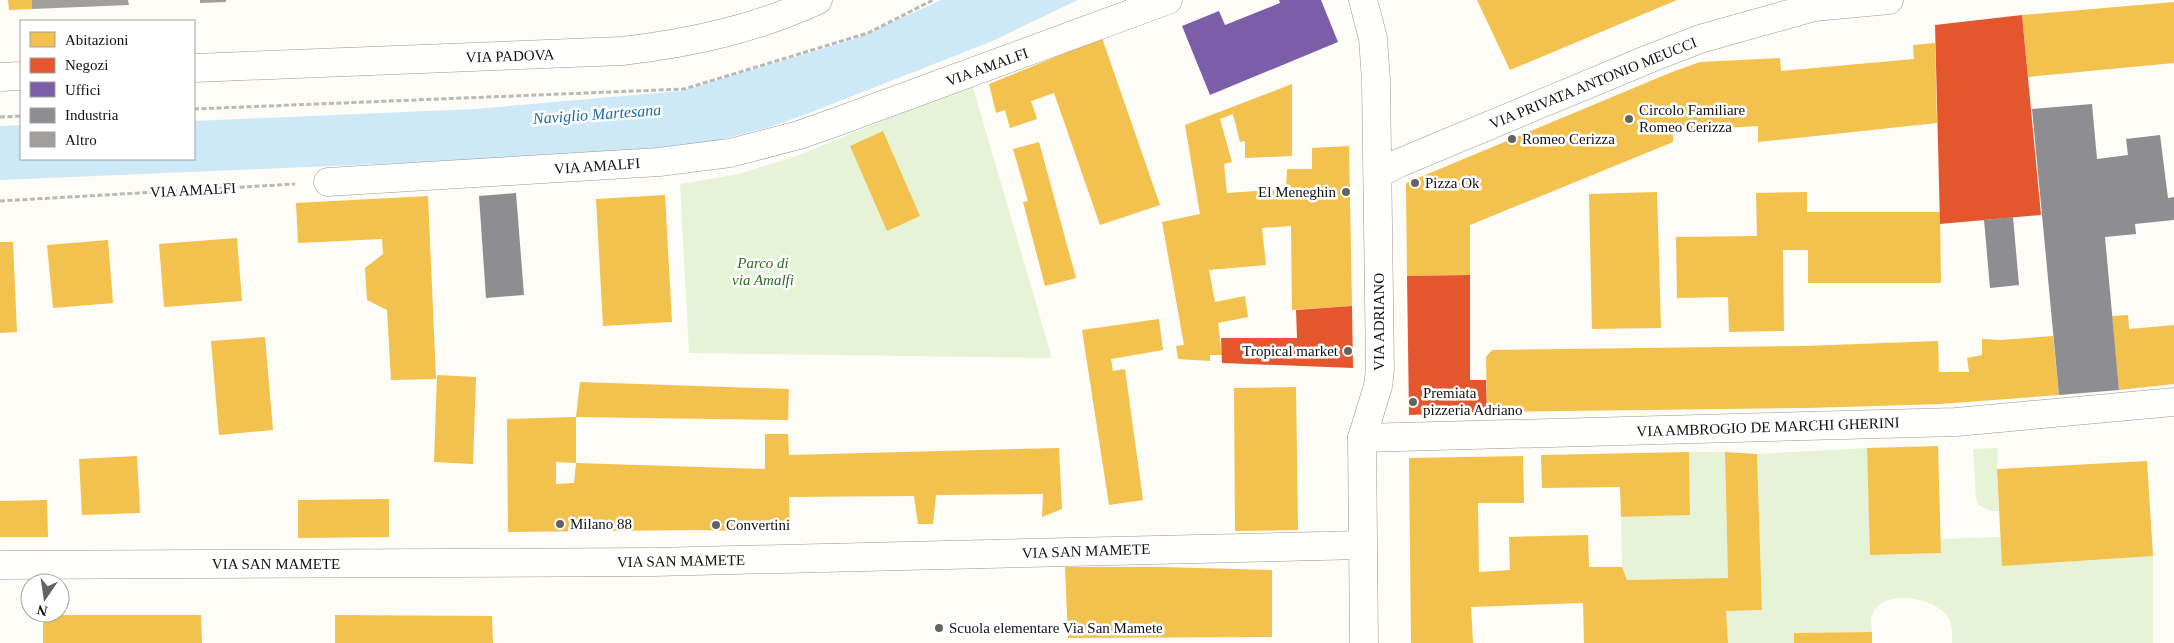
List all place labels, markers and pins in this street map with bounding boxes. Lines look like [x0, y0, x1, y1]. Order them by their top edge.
place label: Circolo Familiare Romeo Cerizza [1639, 102, 1746, 135]
marker: Circolo Familiare Romeo Cerizza [1623, 113, 1635, 125]
place label: Romeo Cerizza [1522, 131, 1615, 147]
marker: Romeo Cerizza [1506, 133, 1518, 145]
place label: Pizza Ok [1425, 175, 1480, 191]
marker: Pizza Ok [1409, 177, 1421, 189]
place label: El Meneghin [1258, 184, 1336, 200]
marker: El Meneghin [1340, 186, 1352, 198]
place label: Tropical market [1242, 343, 1339, 359]
marker: Tropical market [1342, 345, 1354, 357]
place label: Premiata pizzeria Adriano [1423, 385, 1523, 418]
marker: Premiata pizzeria Adriano [1407, 396, 1419, 408]
place label: Milano 88 [570, 516, 632, 532]
place label: Convertini [726, 517, 790, 533]
marker: Milano 88 [554, 518, 566, 530]
marker: Convertini [710, 519, 722, 531]
place label: Scuola elementare Via San Mamete [949, 620, 1163, 636]
marker: Scuola elementare Via San Mamete [933, 622, 945, 634]

